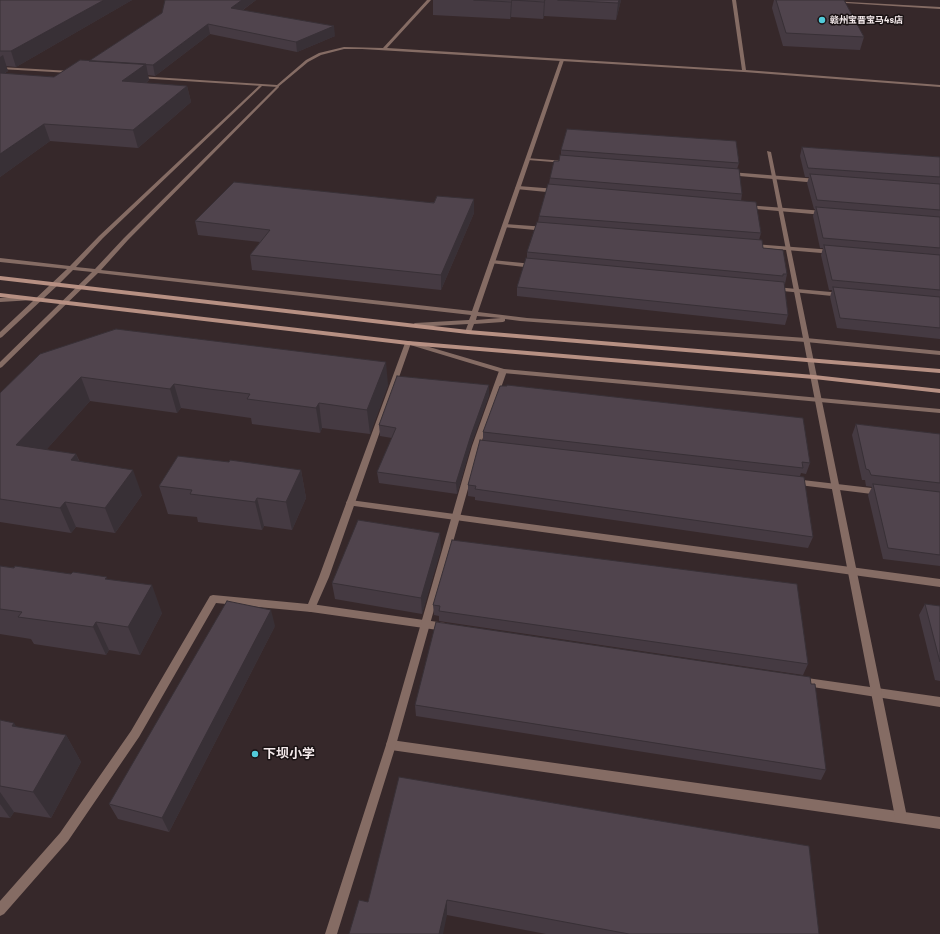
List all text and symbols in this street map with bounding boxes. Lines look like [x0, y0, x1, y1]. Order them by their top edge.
marker: 赣州宝晋宝马4s店 [817, 15, 827, 25]
place label: 赣州宝晋宝马4s店 [830, 15, 903, 25]
place label: 下坝小学 [263, 746, 315, 762]
marker: 下坝小学 [250, 749, 260, 759]

